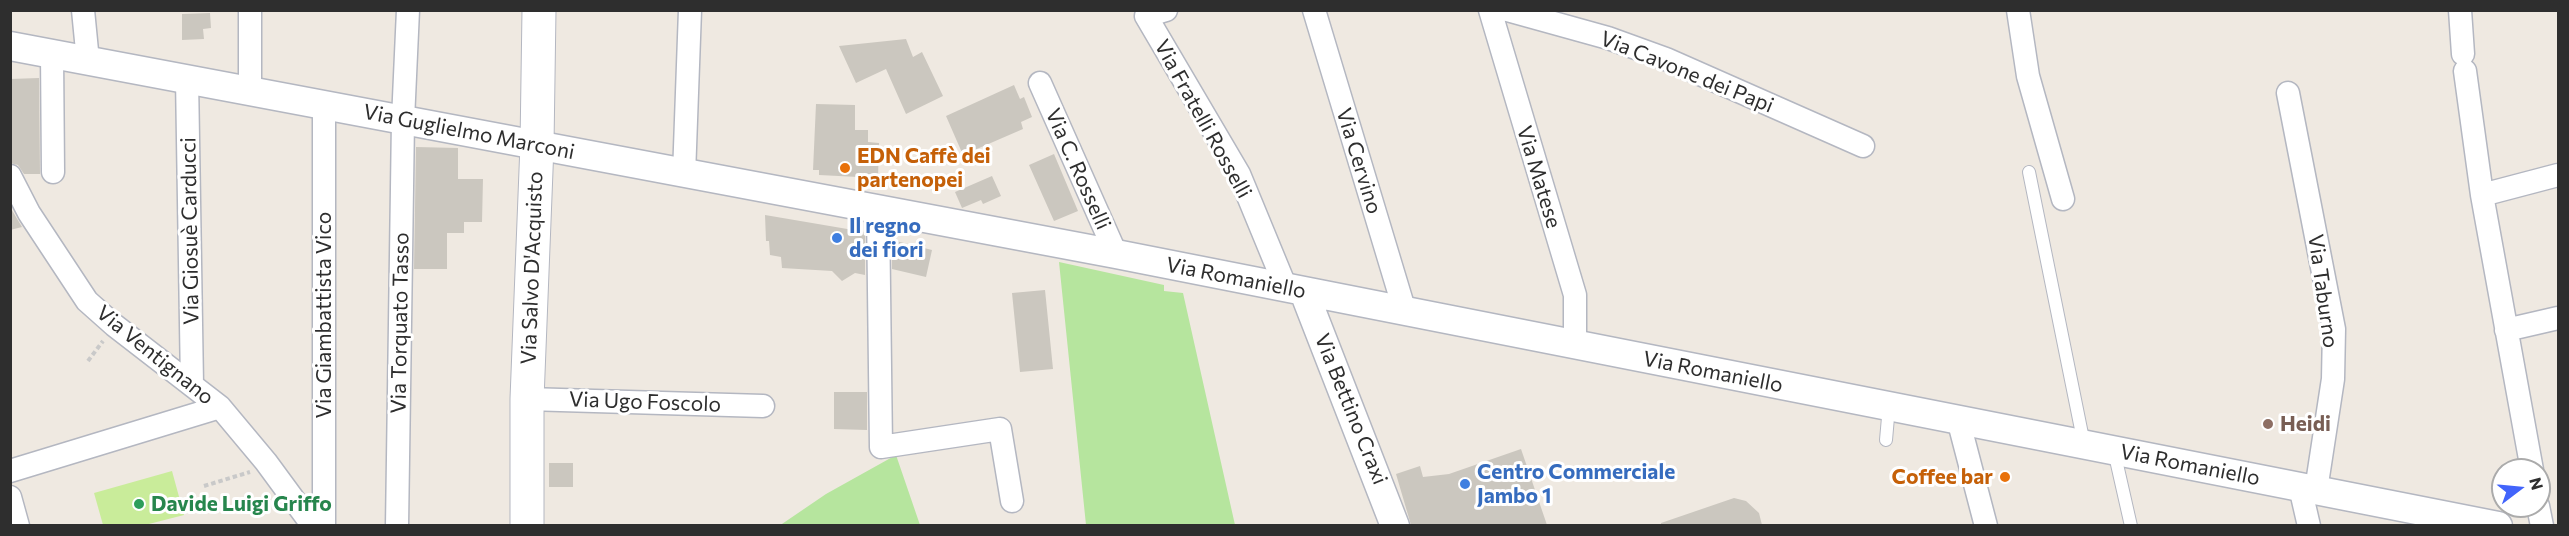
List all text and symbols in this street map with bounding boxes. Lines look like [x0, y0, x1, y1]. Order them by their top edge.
street label: Via Cavone dei Papi [1597, 26, 1777, 118]
street label: Via Fratelli Rosselli [1149, 35, 1257, 203]
street label: Via Guglielmo Marconi [361, 99, 577, 165]
street label: Via C. Rosselli [1040, 104, 1116, 234]
street label: Via Cervino [1331, 105, 1387, 217]
street label: Via Matese [1511, 123, 1567, 231]
street label: Via Giosuè Carducci [176, 137, 204, 325]
place label: EDN Caffè dei partenopei [857, 143, 991, 193]
marker: EDN Caffè dei partenopei [838, 161, 852, 175]
street label: Via Salvo D'Acquisto [516, 171, 548, 365]
street label: Via Giambattista Vico [311, 212, 337, 418]
place label: Il regno dei fiori [849, 213, 924, 263]
marker: Il regno dei fiori [830, 231, 844, 245]
street label: Via Torquato Tasso [386, 232, 414, 414]
street label: Via Taburno [2303, 233, 2343, 349]
street label: Via Romaniello [1164, 252, 1308, 304]
street label: Via Ventignano [91, 300, 219, 410]
street label: Via Bettino Craxi [1309, 330, 1393, 488]
street label: Via Romaniello [1641, 346, 1785, 398]
street label: Via Ugo Foscolo [569, 387, 721, 417]
place label: Heidi [2280, 411, 2331, 437]
marker: Heidi [2261, 417, 2275, 431]
street label: Via Romaniello [2118, 439, 2262, 491]
north arrow [2491, 458, 2551, 518]
place label: Centro Commerciale Jambo 1 [1477, 459, 1675, 509]
place label: Coffee bar [1892, 464, 1993, 490]
marker: Coffee bar [1998, 470, 2012, 484]
text: N [2526, 475, 2548, 492]
marker: Centro Commerciale Jambo 1 [1458, 477, 1472, 491]
place label: Davide Luigi Griffo [151, 491, 332, 517]
marker: Davide Luigi Griffo [132, 497, 146, 511]

